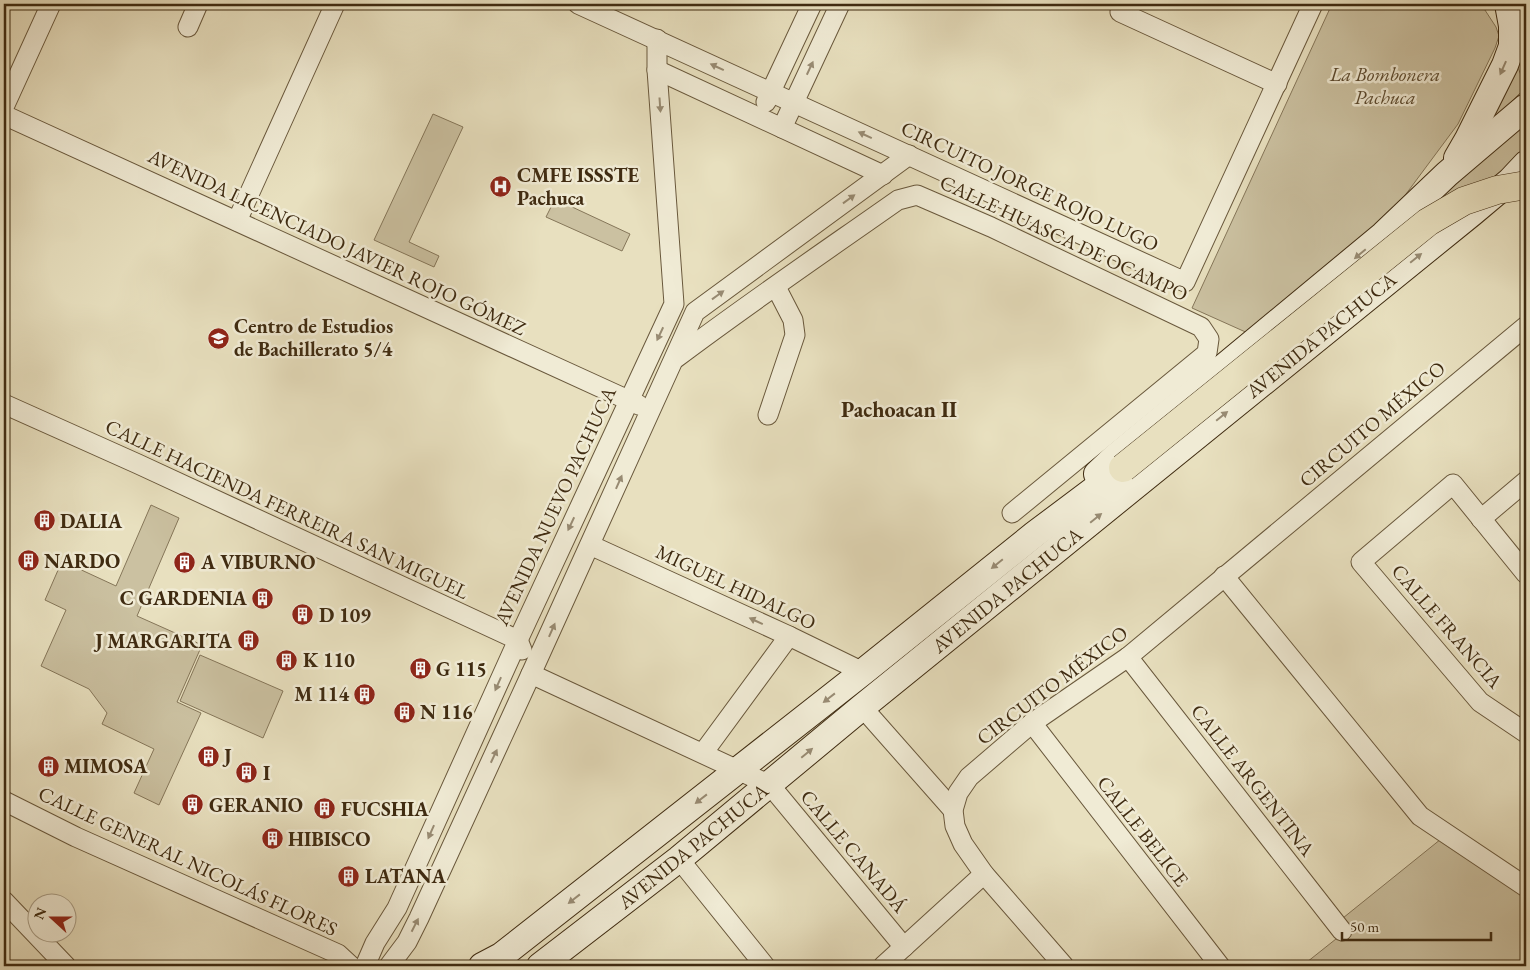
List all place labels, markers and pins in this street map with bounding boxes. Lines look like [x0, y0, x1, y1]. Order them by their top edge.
place label: CMFE ISSSTE Pachuca [517, 162, 639, 211]
hospital icon: CMFE ISSSTE Pachuca [489, 174, 513, 198]
place label: Centro de Estudios de Bachillerato 5/4 [234, 313, 393, 362]
school or university icon: Centro de Estudios de Bachillerato 5/4 [206, 326, 230, 350]
place label: DALIA [60, 508, 123, 534]
building icon: DALIA [32, 509, 56, 533]
place label: NARDO [44, 548, 120, 574]
building icon: NARDO [16, 549, 40, 573]
place label: A VIBURNO [200, 549, 316, 575]
building icon: A VIBURNO [173, 550, 197, 574]
place label: C GARDENIA [120, 585, 248, 611]
building icon: C GARDENIA [251, 586, 275, 610]
place label: D 109 [319, 602, 371, 628]
building icon: D 109 [291, 603, 315, 627]
place label: J MARGARITA [93, 628, 233, 654]
building icon: J MARGARITA [236, 629, 260, 653]
place label: K 110 [303, 647, 355, 673]
building icon: K 110 [275, 648, 299, 672]
place label: G 115 [436, 656, 487, 682]
building icon: G 115 [408, 657, 432, 681]
place label: M 114 [294, 681, 349, 707]
building icon: M 114 [353, 682, 377, 706]
place label: N 116 [420, 699, 473, 725]
building icon: N 116 [392, 700, 416, 724]
place label: J [222, 743, 232, 769]
building icon: J [196, 744, 220, 768]
place label: MIMOSA [64, 753, 148, 779]
building icon: MIMOSA [36, 754, 60, 778]
place label: I [263, 760, 270, 786]
building icon: I [235, 761, 259, 785]
place label: GERANIO [209, 792, 303, 818]
building icon: GERANIO [181, 793, 205, 817]
place label: FUCSHIA [341, 796, 429, 822]
building icon: FUCSHIA [313, 797, 337, 821]
place label: HIBISCO [288, 826, 370, 852]
building icon: HIBISCO [260, 827, 284, 851]
place label: LATANA [365, 863, 447, 889]
building icon: LATANA [337, 864, 361, 888]

